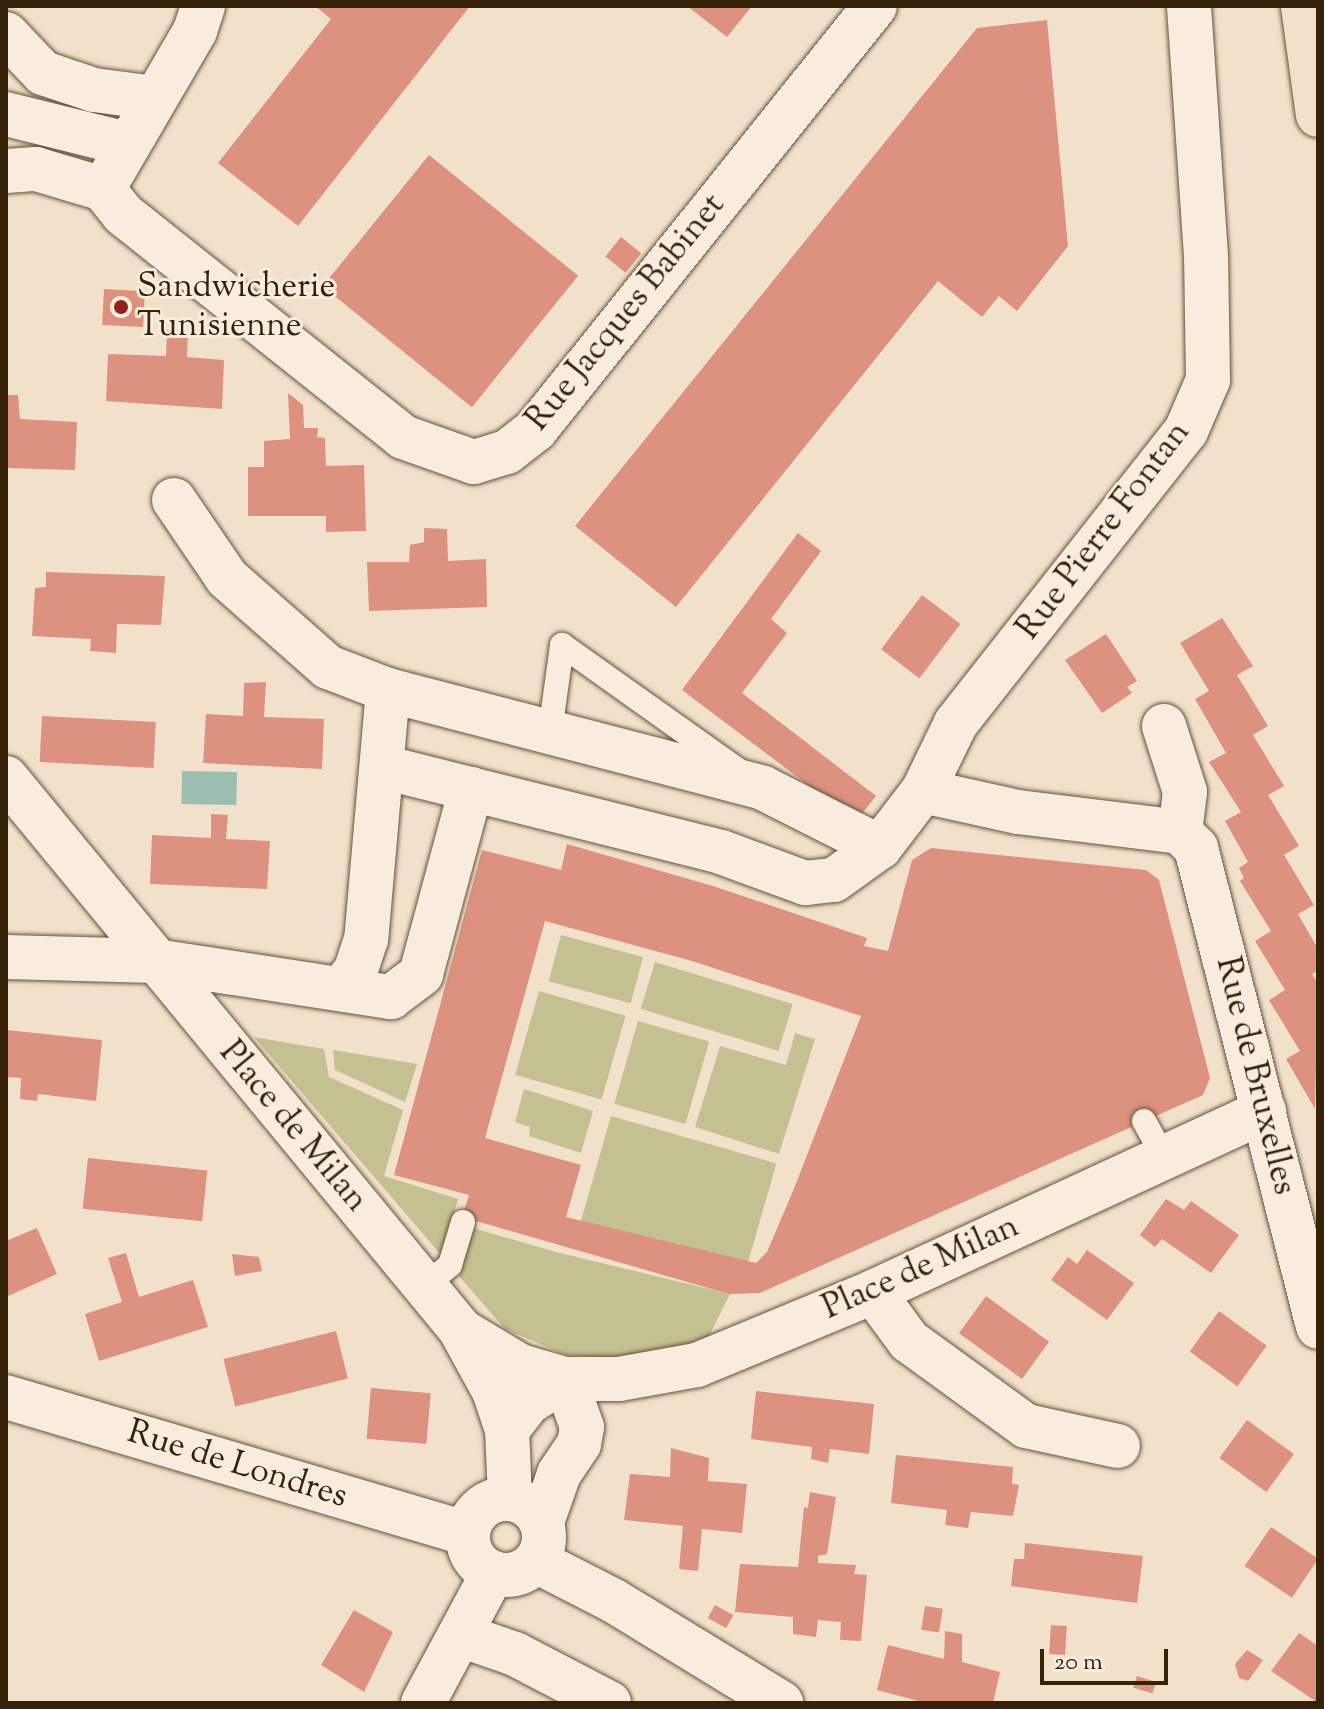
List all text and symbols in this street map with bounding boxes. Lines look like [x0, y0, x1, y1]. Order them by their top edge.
street label: Rue Jacques Babinet [518, 186, 734, 440]
place label: Sandwicherie Tunisienne [137, 267, 335, 346]
marker: Sandwicherie Tunisienne [112, 298, 130, 316]
street label: Rue Pierre Fontan [1009, 414, 1199, 648]
street label: Rue de Bruxelles [1206, 953, 1304, 1199]
street label: Place de Milan [210, 1033, 376, 1221]
street label: Place de Milan [817, 1207, 1025, 1329]
street label: Rue de Londres [122, 1412, 352, 1518]
scale bar [1044, 1633, 1172, 1683]
text: 20 m [1054, 1646, 1103, 1680]

